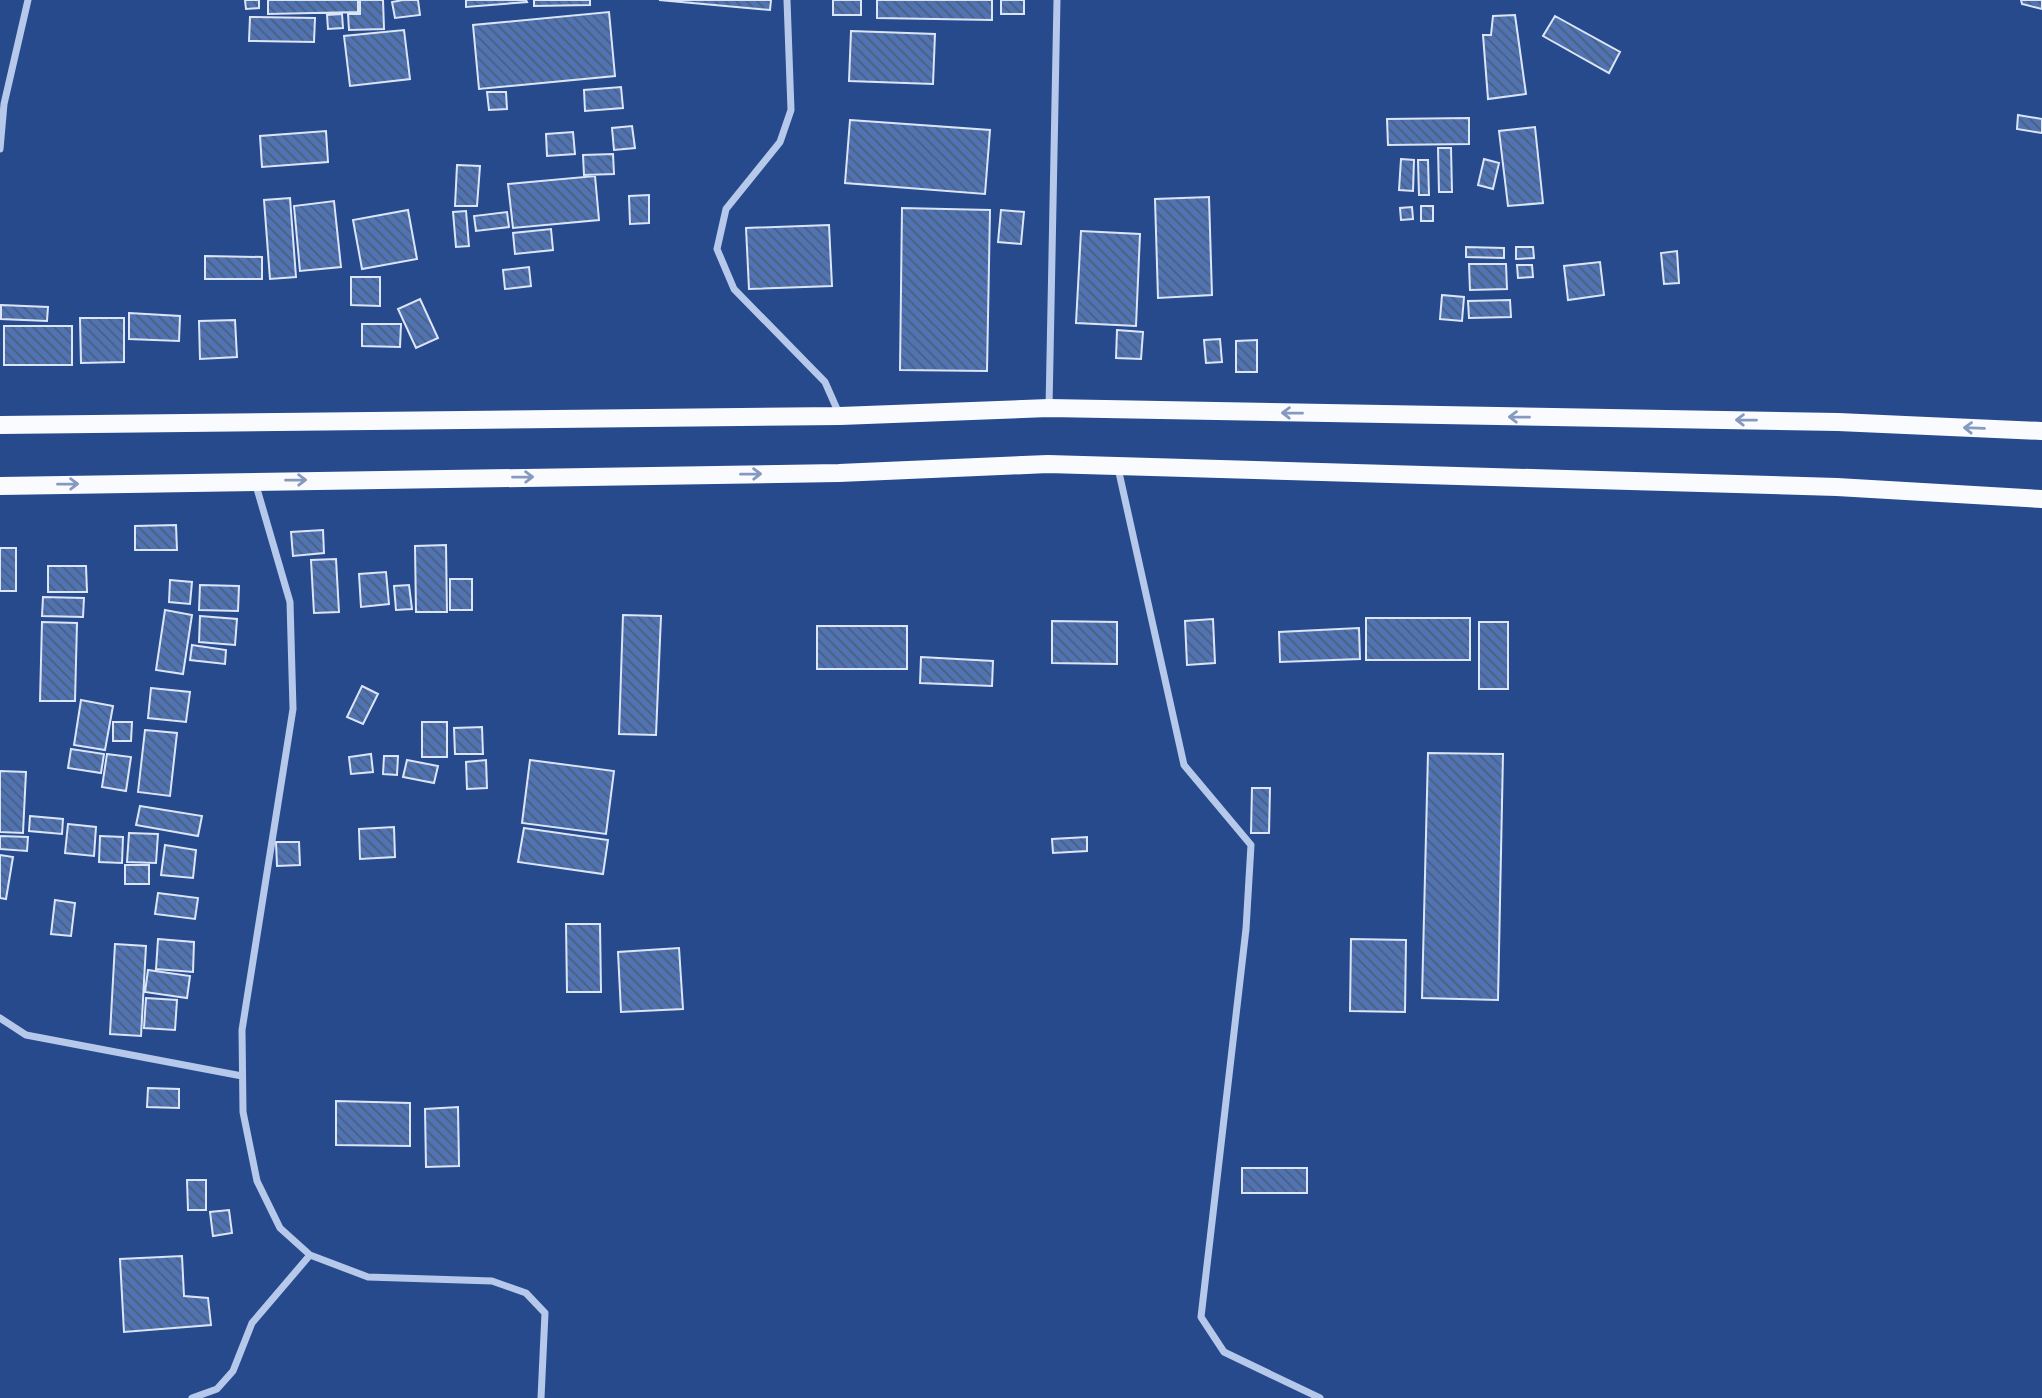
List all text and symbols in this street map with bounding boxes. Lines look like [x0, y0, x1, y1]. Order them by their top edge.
one-way arrow [1280, 406, 1303, 420]
one-way arrow [1508, 410, 1531, 423]
one-way arrow [1735, 414, 1758, 427]
one-way arrow [1963, 421, 1986, 434]
one-way arrow [739, 467, 762, 481]
one-way arrow [511, 470, 534, 484]
one-way arrow [284, 474, 307, 487]
one-way arrow [56, 478, 79, 491]

